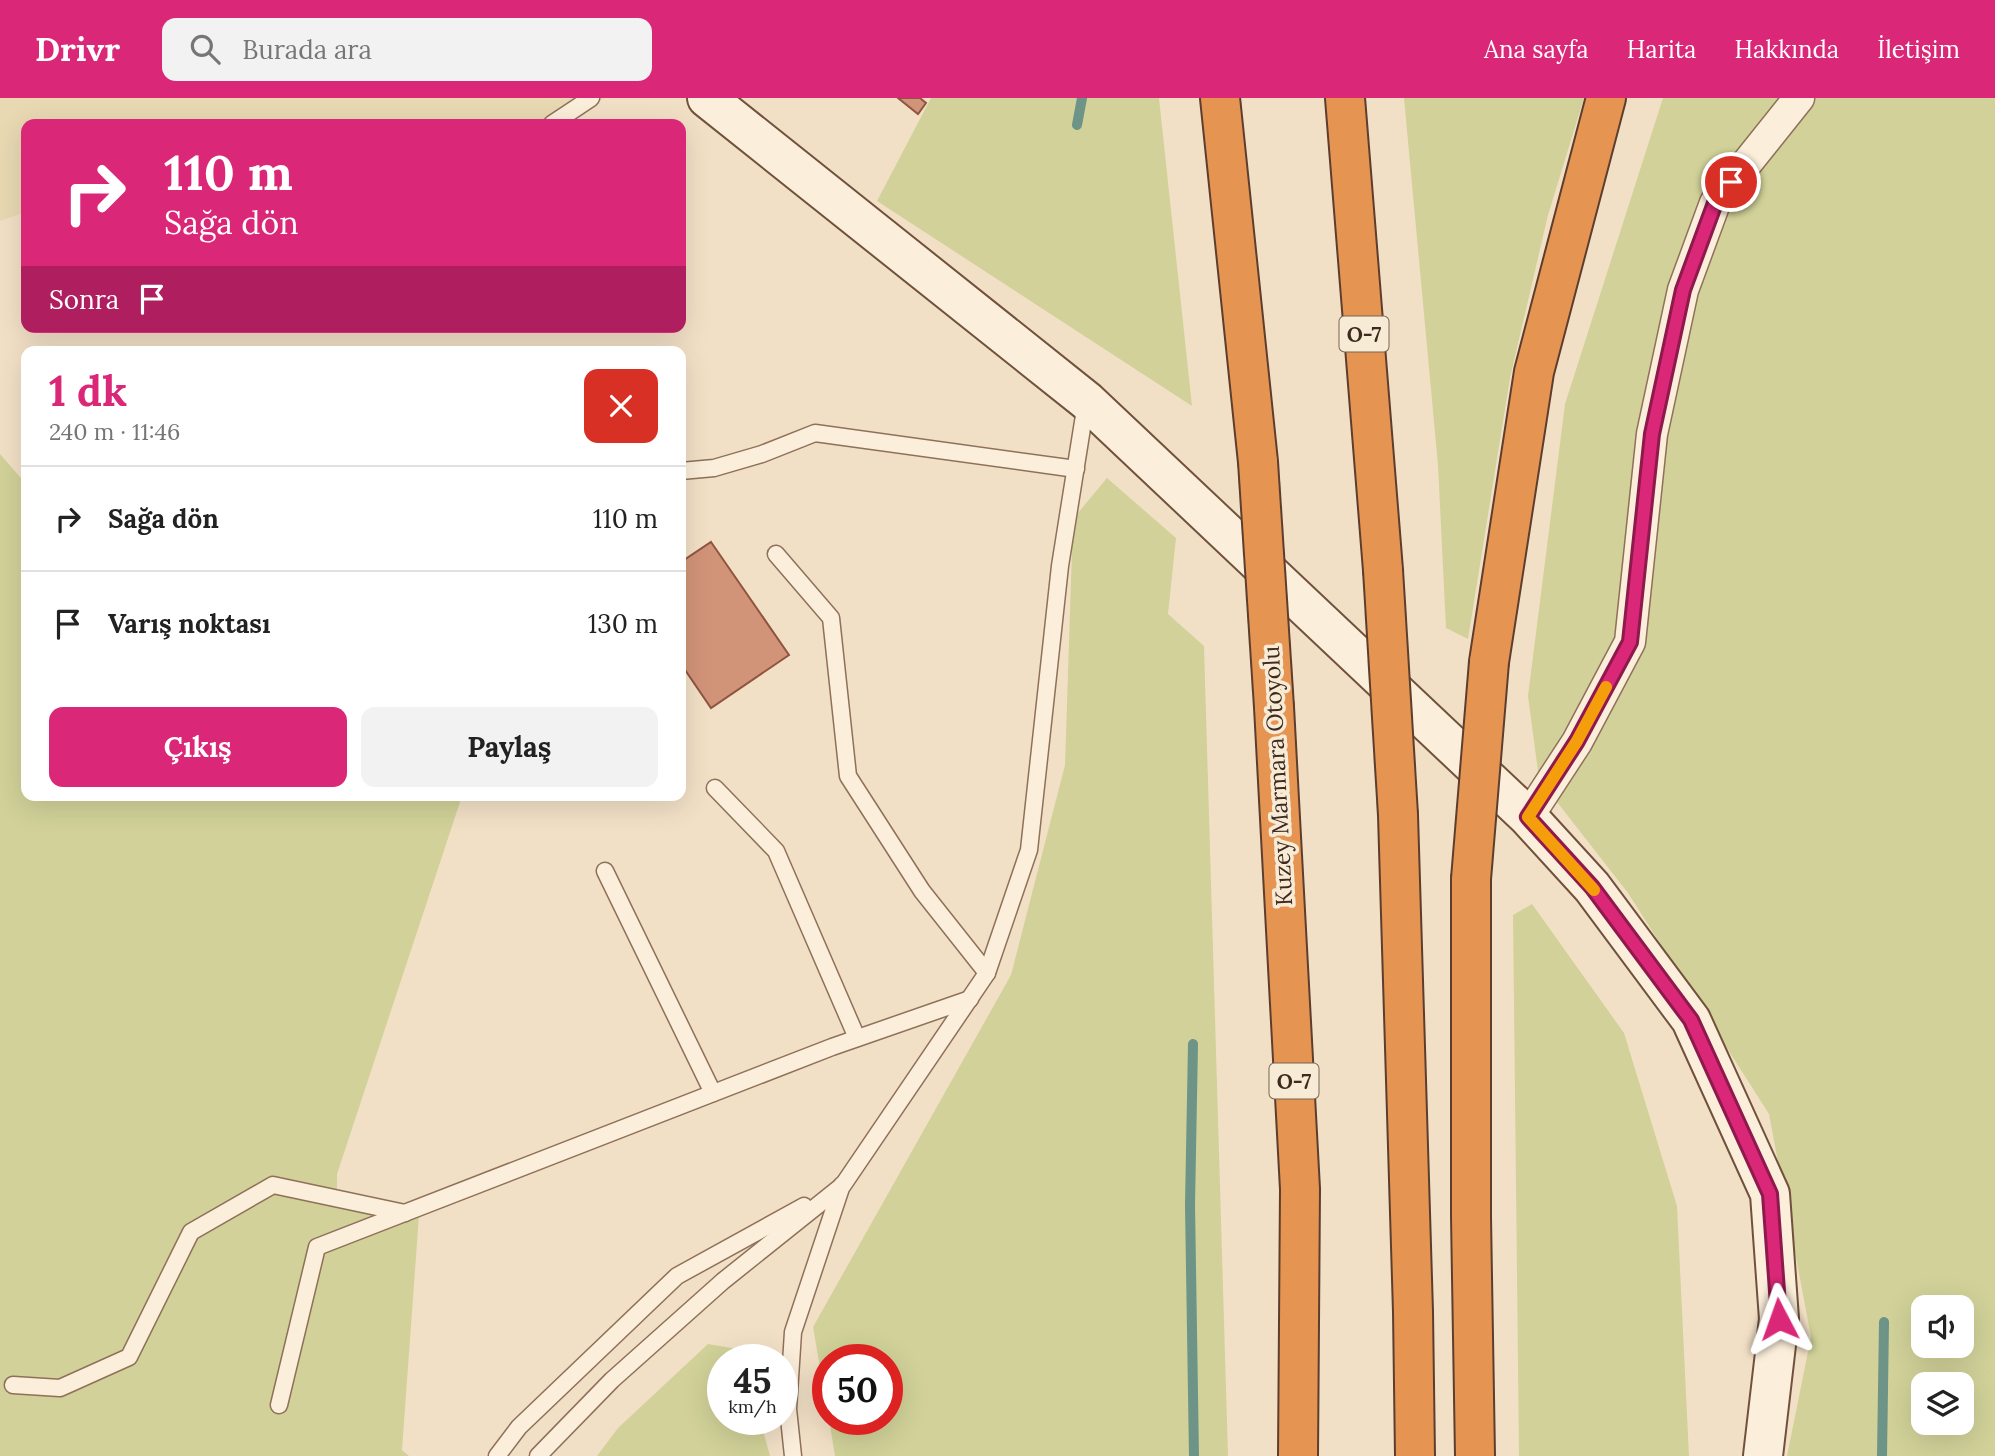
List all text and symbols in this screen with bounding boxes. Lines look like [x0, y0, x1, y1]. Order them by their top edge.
search box [162, 18, 652, 81]
text: Drivr [35, 28, 120, 70]
icon: search [186, 30, 224, 68]
text: Burada ara [242, 33, 372, 66]
text: Ana sayfa [1484, 34, 1589, 65]
text: Harita [1627, 34, 1696, 65]
text: Hakkında [1734, 34, 1839, 65]
text: İletişim [1877, 34, 1960, 65]
text: 110 m [164, 141, 293, 203]
icon: right [49, 147, 140, 238]
pin [1701, 152, 1761, 212]
icon: arrive [1712, 163, 1750, 201]
text: Sağa dön [164, 202, 299, 243]
icon: arrive [133, 280, 171, 318]
text: Sonra [49, 283, 119, 316]
road number: O-7 [1340, 316, 1388, 352]
text: 1 dk [49, 364, 127, 418]
button: close [584, 369, 658, 443]
text: 240 m · 11:46 [49, 417, 180, 446]
icon: right [49, 500, 87, 538]
text: Sağa dön [108, 502, 219, 535]
text: 110 m [593, 502, 658, 535]
icon: arrive [49, 605, 87, 643]
text: Varış noktası [108, 607, 270, 640]
text: 130 m [588, 607, 658, 640]
street label: Kuzey Marmara Otoyolu [1256, 645, 1298, 907]
button: Çıkış [49, 707, 347, 787]
button: Paylaş [361, 707, 658, 787]
road number: O-7 [1270, 1063, 1318, 1098]
position arrow [1742, 1282, 1816, 1356]
map controls [1911, 1295, 1974, 1435]
button: sound [1911, 1295, 1974, 1358]
speed limit sign: 50 [812, 1344, 903, 1435]
text: 45 [733, 1358, 772, 1403]
button: layers [1911, 1372, 1974, 1435]
text: km/h [728, 1395, 777, 1418]

